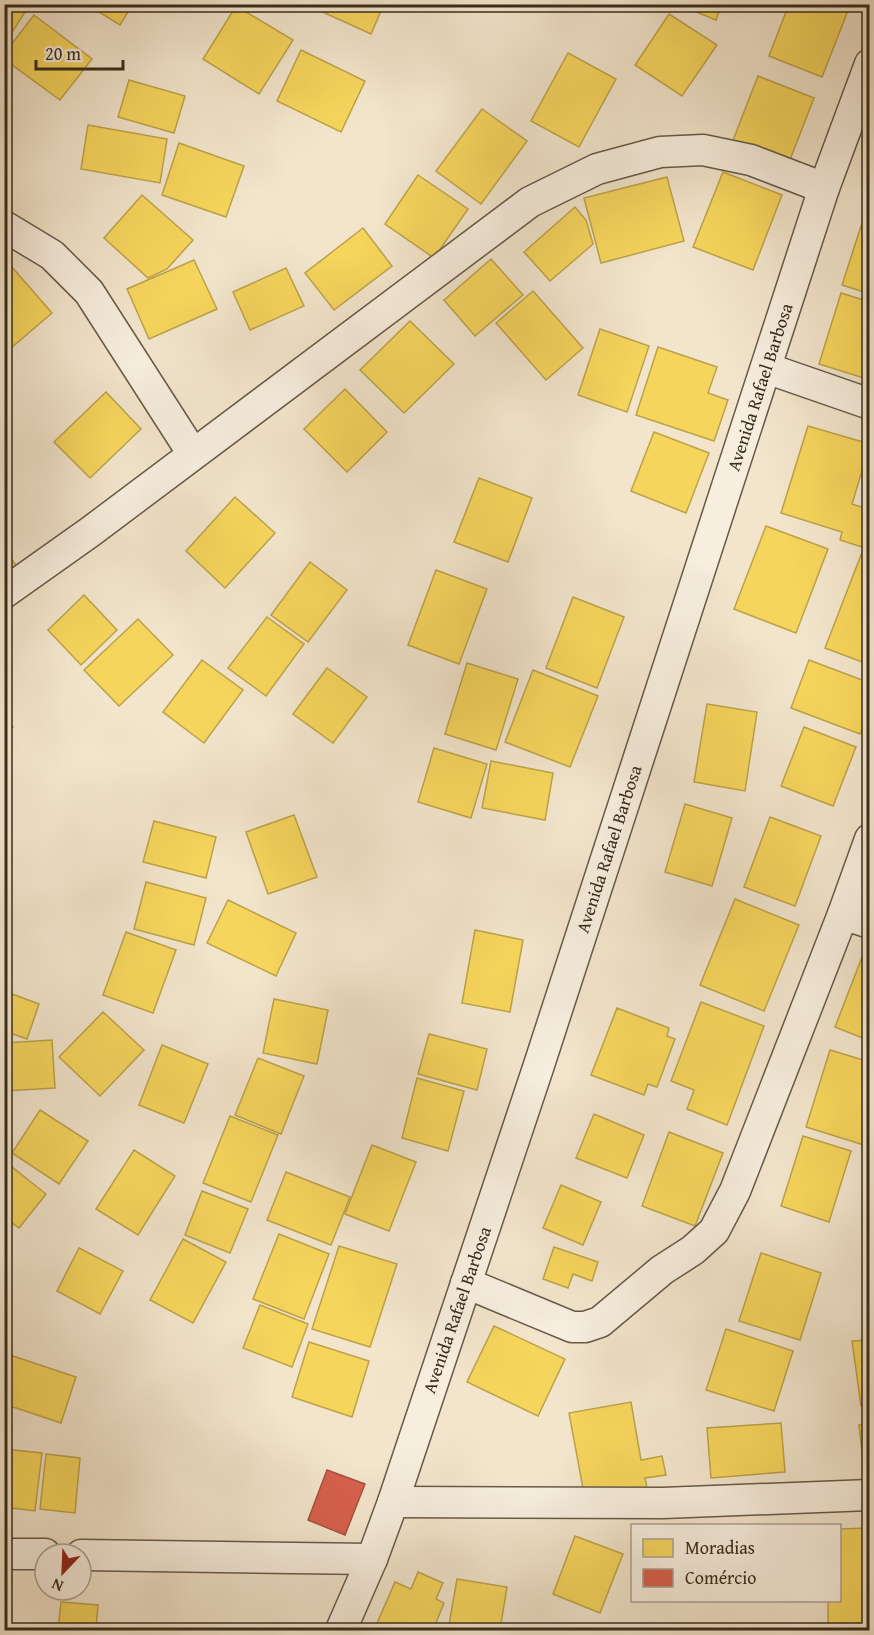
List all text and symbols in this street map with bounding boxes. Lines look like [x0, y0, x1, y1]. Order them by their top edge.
scale bar [36, 33, 123, 71]
text: 20 m [45, 40, 81, 67]
street label: Avenida Rafael Barbosa [720, 299, 800, 474]
street label: Avenida Rafael Barbosa [569, 761, 649, 936]
street label: Avenida Rafael Barbosa [415, 1222, 498, 1397]
legend [631, 1524, 841, 1602]
text: Moradias [685, 1534, 755, 1561]
north arrow [33, 1542, 93, 1602]
text: Comércio [685, 1564, 756, 1591]
text: N [47, 1573, 67, 1599]

